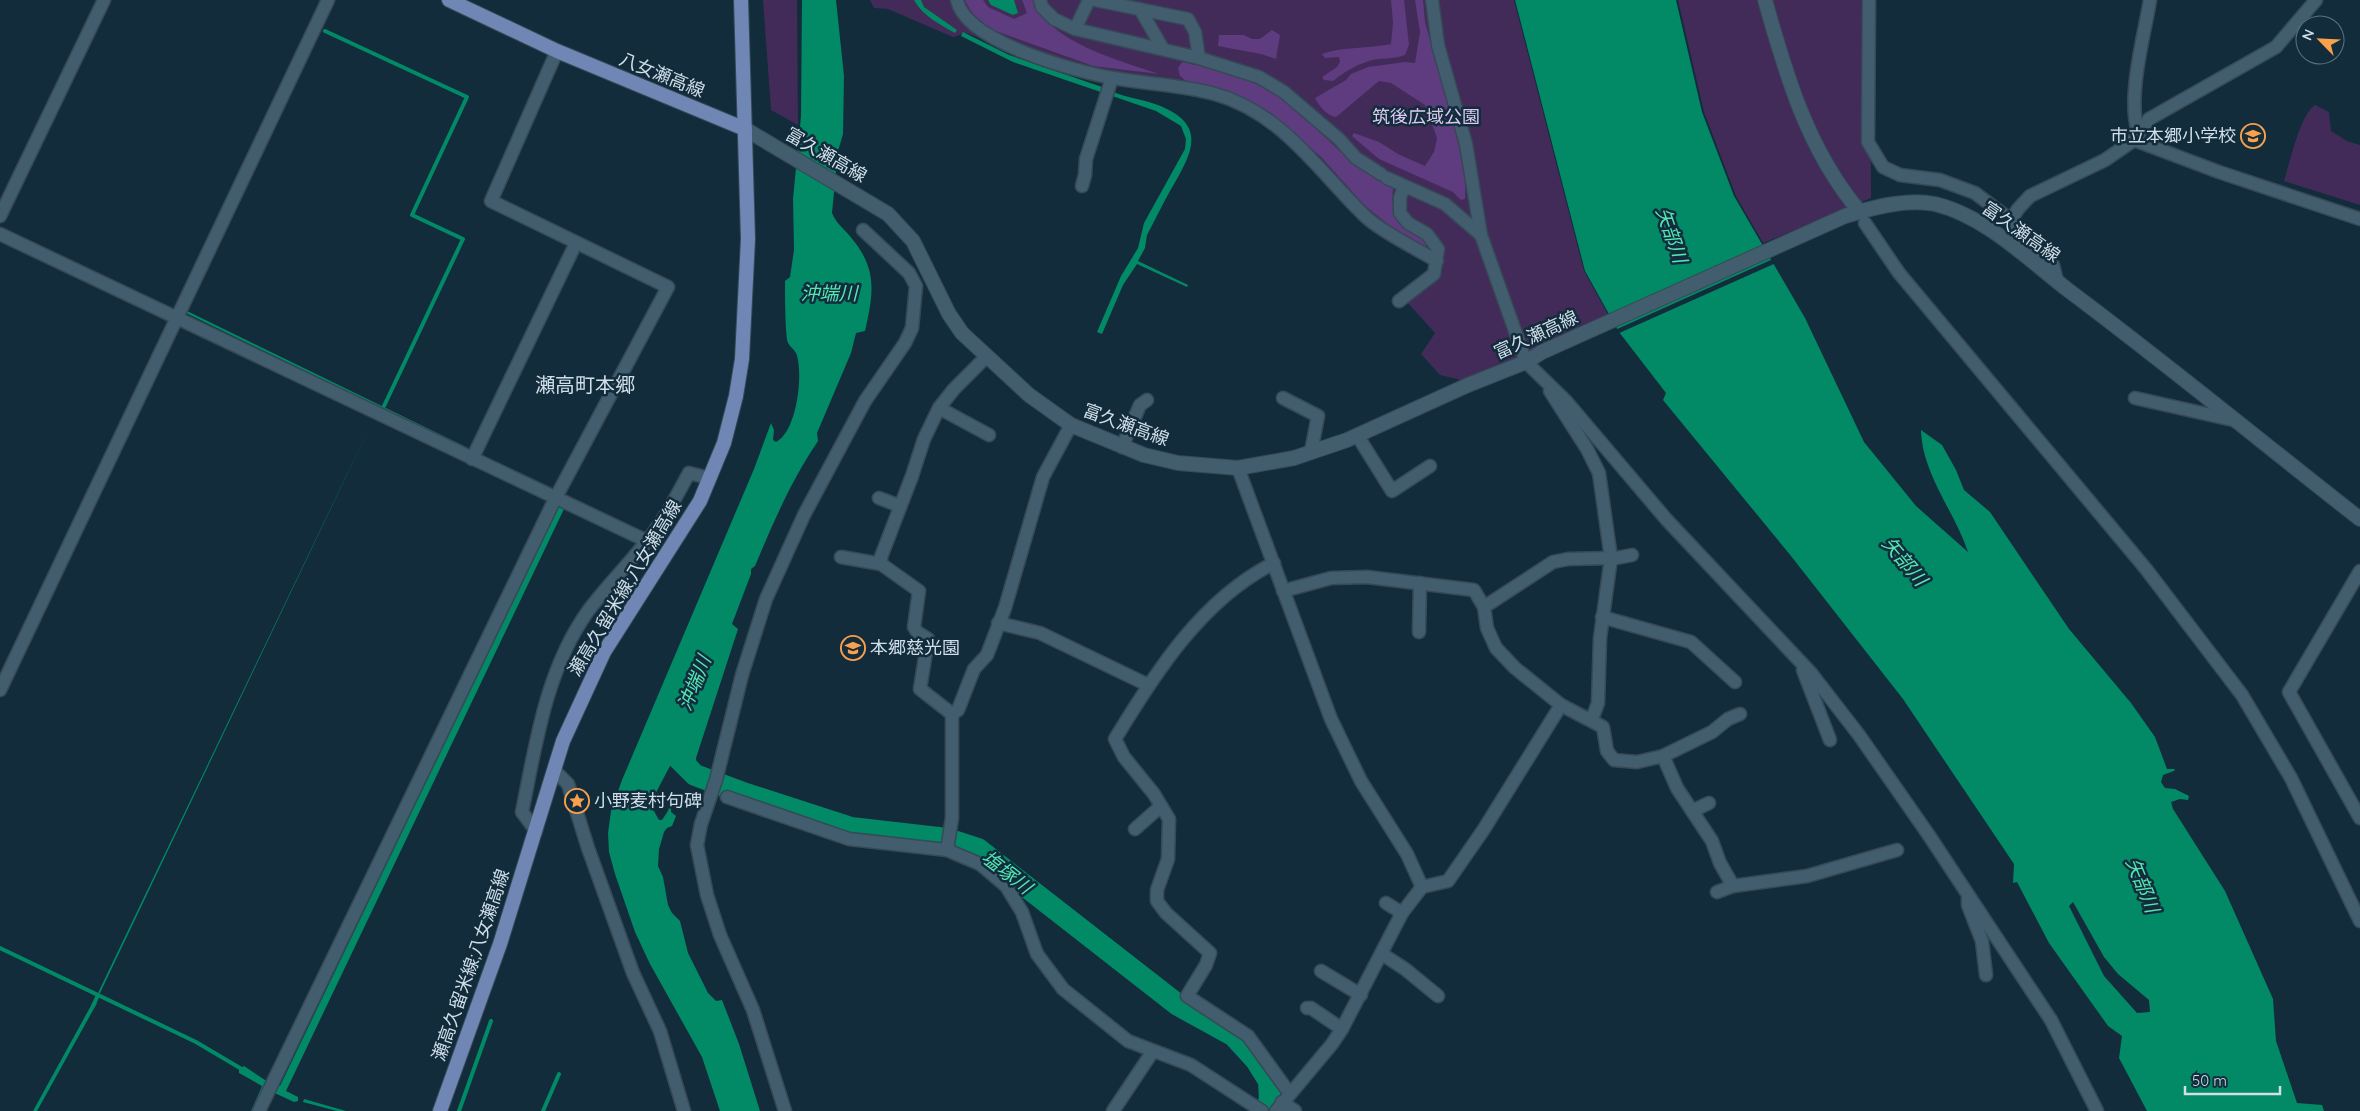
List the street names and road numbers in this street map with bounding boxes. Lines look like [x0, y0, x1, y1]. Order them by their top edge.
street label: 八女瀬高線 [616, 47, 708, 102]
street label: 富久瀬高線 [782, 122, 871, 187]
street label: 富久瀬高線 [1978, 196, 2065, 267]
street label: 富久瀬高線 [1490, 305, 1581, 364]
street label: 富久瀬高線 [1080, 398, 1172, 451]
street label: 瀬高久留米線;八女瀬高線 [563, 495, 686, 680]
street label: 瀬高久留米線;八女瀬高線 [427, 866, 514, 1064]

